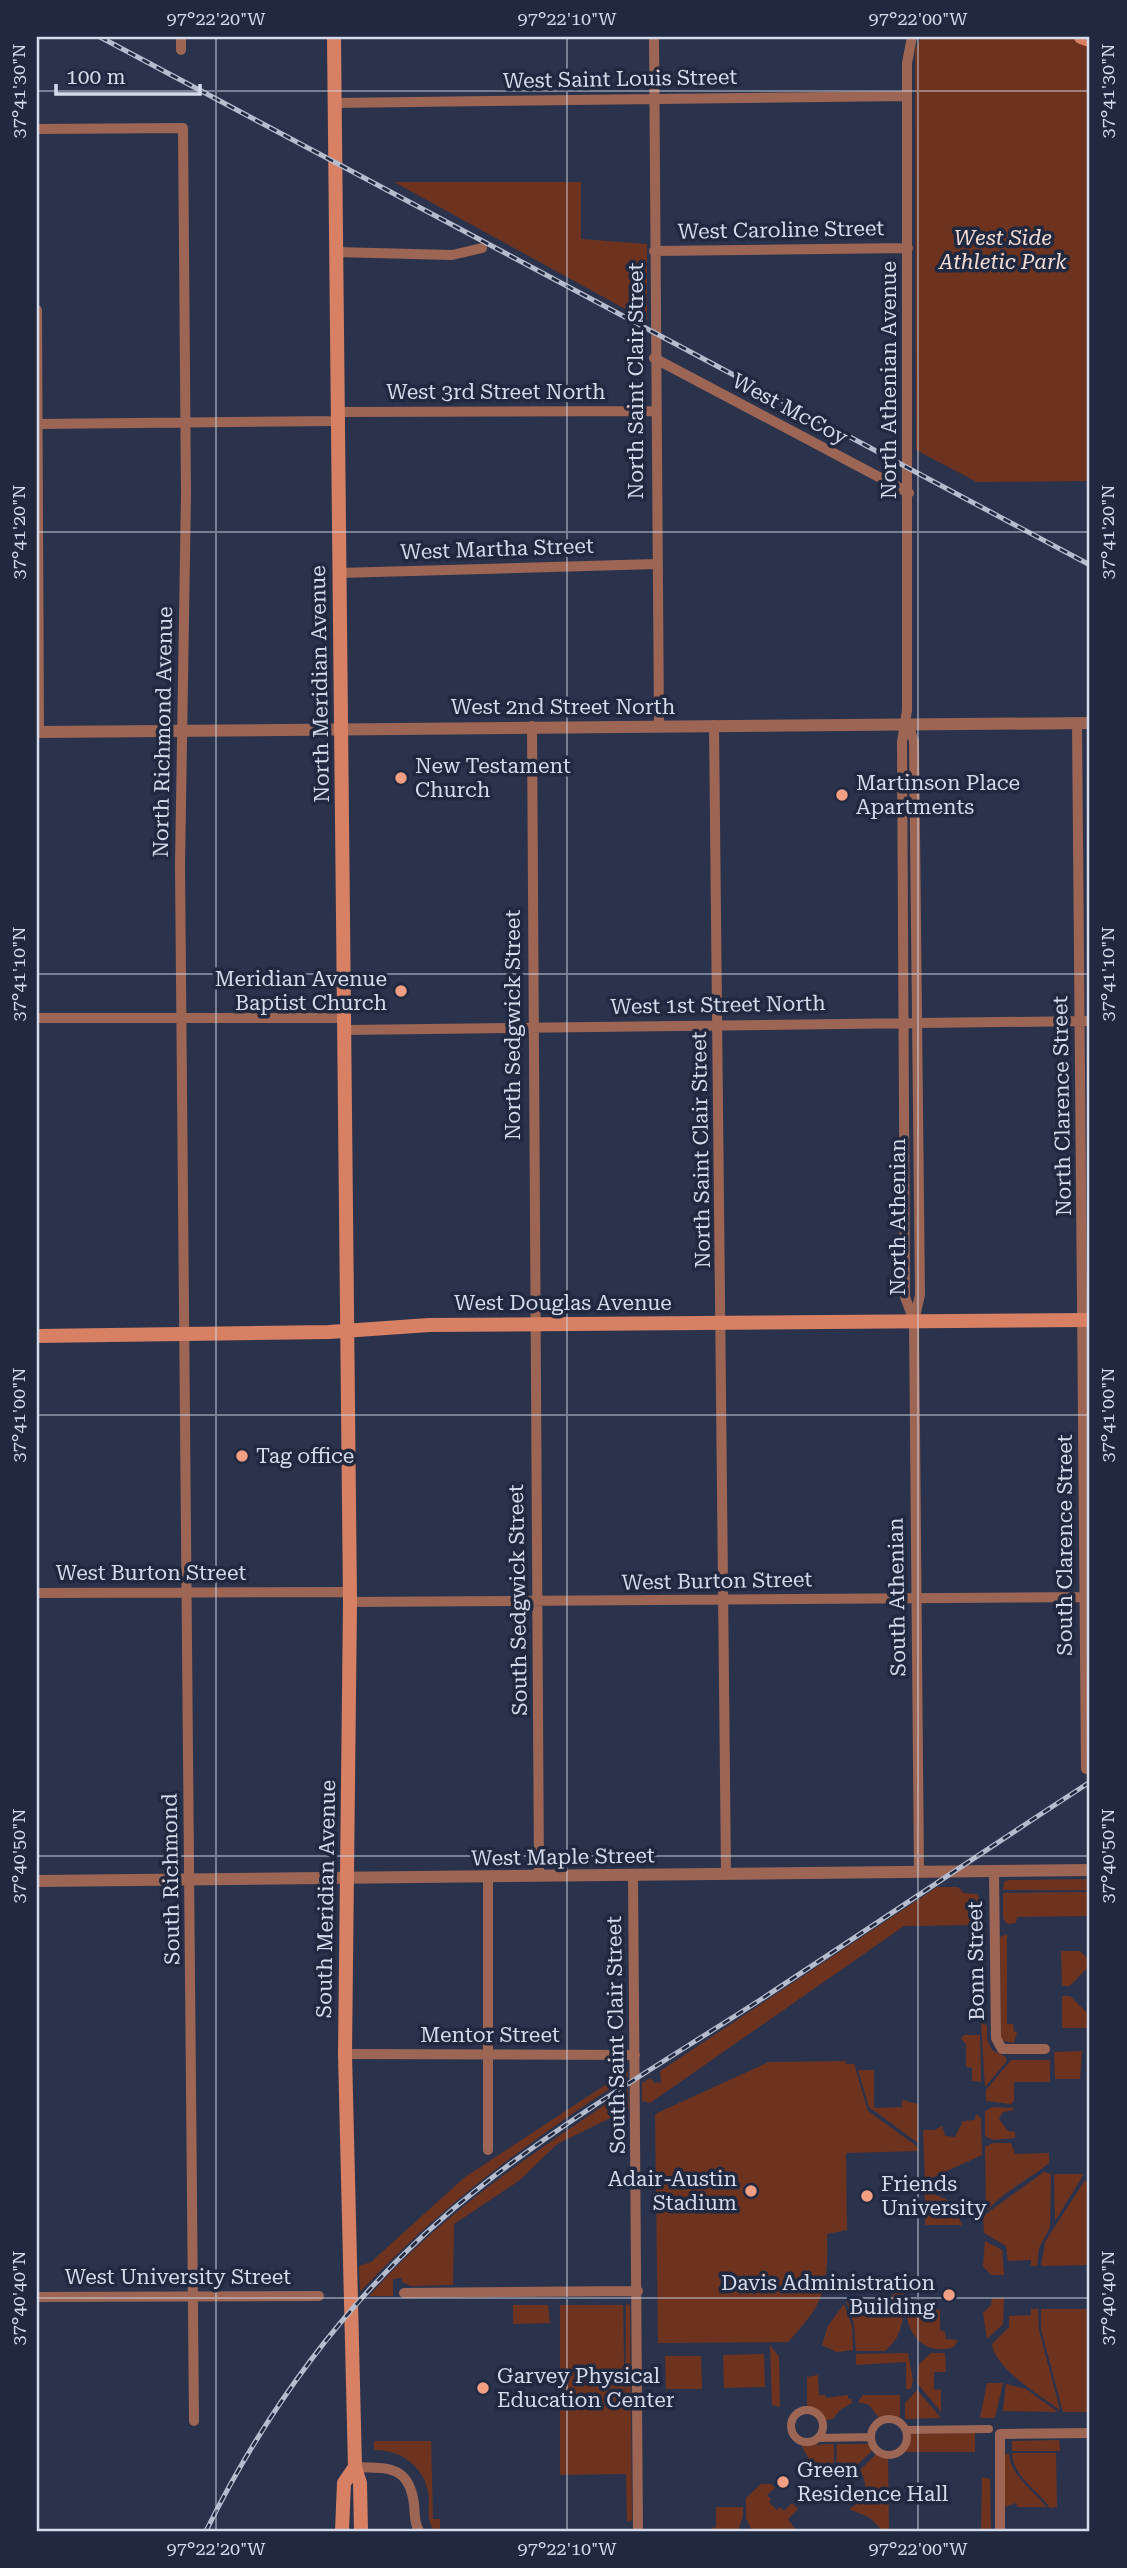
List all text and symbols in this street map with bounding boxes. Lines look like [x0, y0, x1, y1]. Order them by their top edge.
text: 97°22'20"W [167, 8, 266, 29]
text: 97°22'10"W [518, 8, 617, 29]
text: 97°22'00"W [869, 8, 968, 29]
text: 37°41'30"N [8, 44, 29, 138]
text: 37°41'30"N [1097, 44, 1118, 138]
scale bar [56, 52, 200, 96]
text: 100 m [66, 65, 126, 89]
street label: West Saint Louis Street [503, 65, 738, 93]
street label: West Caroline Street [677, 216, 885, 244]
park label: West Side Athletic Park [937, 226, 1067, 274]
street label: North Athenian Avenue [877, 261, 901, 499]
street label: North Saint Clair Street [624, 262, 648, 499]
street label: West McCoy [728, 369, 852, 450]
street label: West 3rd Street North [386, 380, 606, 404]
text: 37°41'20"N [8, 485, 29, 579]
text: 37°41'20"N [1097, 485, 1118, 579]
street label: West Martha Street [400, 534, 594, 564]
street label: North Meridian Avenue [306, 565, 334, 803]
street label: North Richmond Avenue [149, 606, 177, 858]
street label: West 2nd Street North [451, 695, 676, 719]
place label: New Testament Church [415, 754, 571, 802]
marker: New Testament Church [393, 770, 409, 786]
place label: Martinson Place Apartments [856, 771, 1020, 819]
marker: Martinson Place Apartments [834, 787, 850, 803]
street label: North Sedgwick Street [501, 910, 525, 1140]
text: 37°41'10"N [8, 927, 29, 1021]
text: 37°41'10"N [1097, 927, 1118, 1021]
place label: Meridian Avenue Baptist Church [215, 967, 387, 1015]
marker: Meridian Avenue Baptist Church [393, 983, 409, 999]
street label: West 1st Street North [610, 991, 826, 1019]
street label: North Clarence Street [1048, 995, 1076, 1216]
street label: North Saint Clair Street [687, 1031, 715, 1269]
street label: North Athenian [886, 1138, 910, 1296]
street label: West Douglas Avenue [454, 1291, 672, 1315]
text: 37°41'00"N [8, 1368, 29, 1462]
text: 37°41'00"N [1097, 1368, 1118, 1462]
street label: South Clarence Street [1053, 1434, 1077, 1656]
place label: Tag office [256, 1444, 354, 1468]
marker: Tag office [234, 1448, 250, 1464]
street label: South Sedgwick Street [504, 1484, 532, 1716]
street label: South Athenian [884, 1517, 910, 1677]
street label: West Burton Street [56, 1561, 246, 1585]
street label: West Burton Street [622, 1567, 813, 1595]
street label: South Meridian Avenue [312, 1780, 340, 2018]
street label: South Richmond [157, 1792, 184, 1965]
text: 37°40'50"N [8, 1809, 29, 1903]
text: 37°40'50"N [1097, 1809, 1118, 1903]
street label: West Maple Street [471, 1843, 655, 1871]
street label: Bonn Street [963, 1901, 989, 2021]
street label: South Saint Clair Street [602, 1916, 630, 2154]
street label: Mentor Street [420, 2023, 560, 2047]
place label: Adair-Austin Stadium [608, 2167, 737, 2215]
place label: Friends University [881, 2172, 987, 2220]
marker: Adair-Austin Stadium [743, 2183, 759, 2199]
marker: Friends University [859, 2188, 875, 2204]
text: 37°40'40"N [8, 2251, 29, 2345]
text: 37°40'40"N [1097, 2251, 1118, 2345]
street label: West University Street [65, 2265, 291, 2289]
place label: Davis Administration Building [721, 2271, 935, 2319]
marker: Davis Administration Building [941, 2287, 957, 2303]
place label: Garvey Physical Education Center [497, 2364, 675, 2412]
marker: Garvey Physical Education Center [475, 2380, 491, 2396]
place label: Green Residence Hall [797, 2458, 949, 2506]
marker: Green Residence Hall [775, 2474, 791, 2490]
text: 97°22'20"W [167, 2538, 266, 2559]
text: 97°22'10"W [518, 2538, 617, 2559]
text: 97°22'00"W [869, 2538, 968, 2559]

